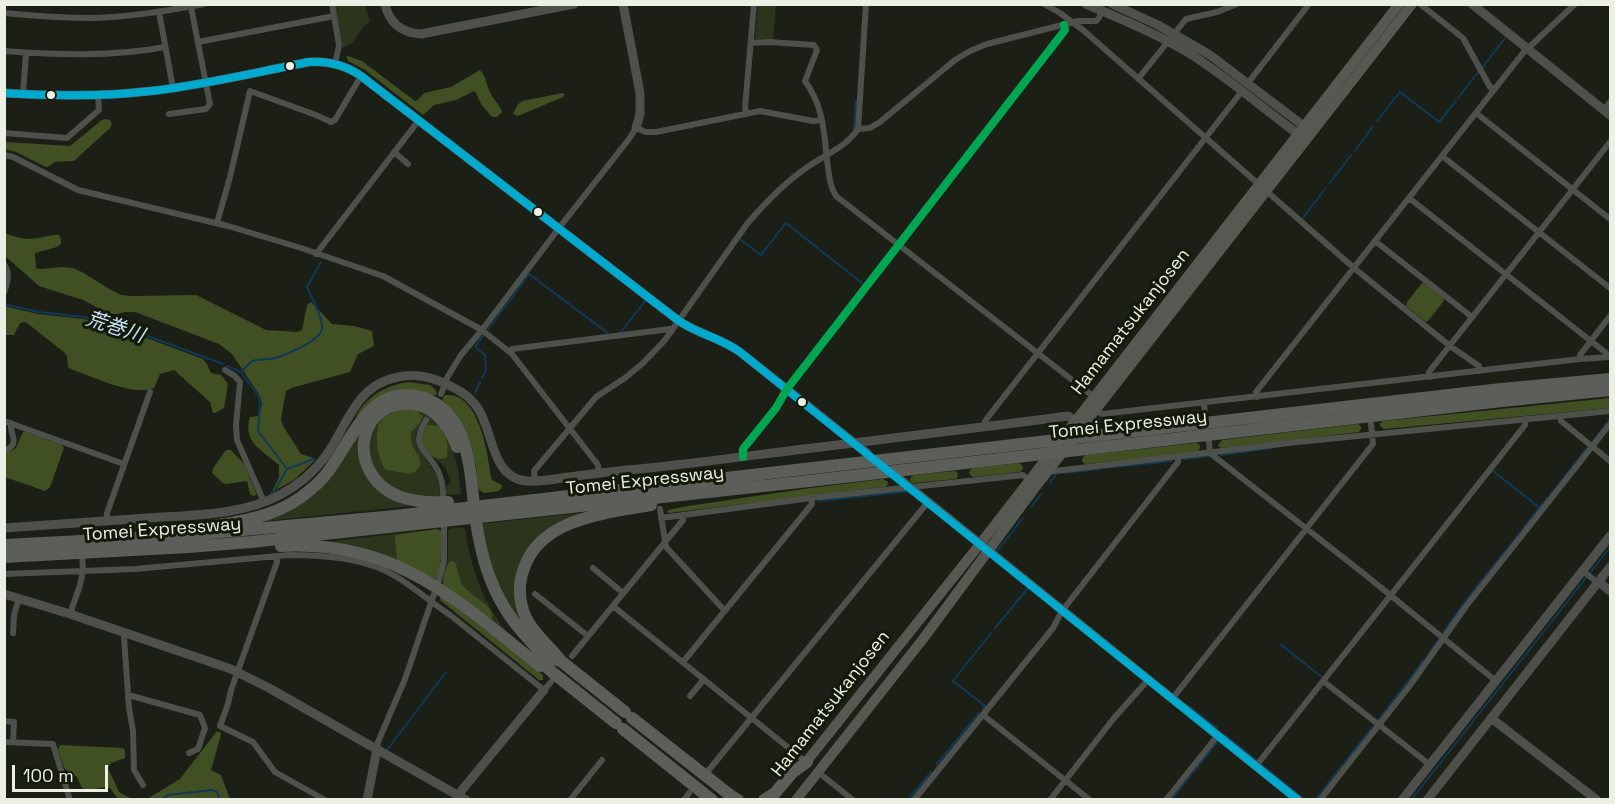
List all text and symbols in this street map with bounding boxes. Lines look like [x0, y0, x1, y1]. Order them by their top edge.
unlabelled marker [284, 60, 296, 72]
unlabelled marker [45, 89, 57, 101]
unlabelled marker [532, 206, 544, 218]
street label: Hamamatsukanjosen [1067, 245, 1195, 399]
water label: 荒巻川 [83, 307, 147, 349]
unlabelled marker [796, 396, 808, 408]
street label: Tomei Expressway [1048, 406, 1208, 444]
street label: Tomei Expressway [565, 462, 725, 500]
street label: Tomei Expressway [82, 514, 242, 546]
street label: Hamamatsukanjosen [767, 627, 895, 781]
scale bar [15, 753, 111, 791]
text: 100 m [23, 764, 74, 787]

